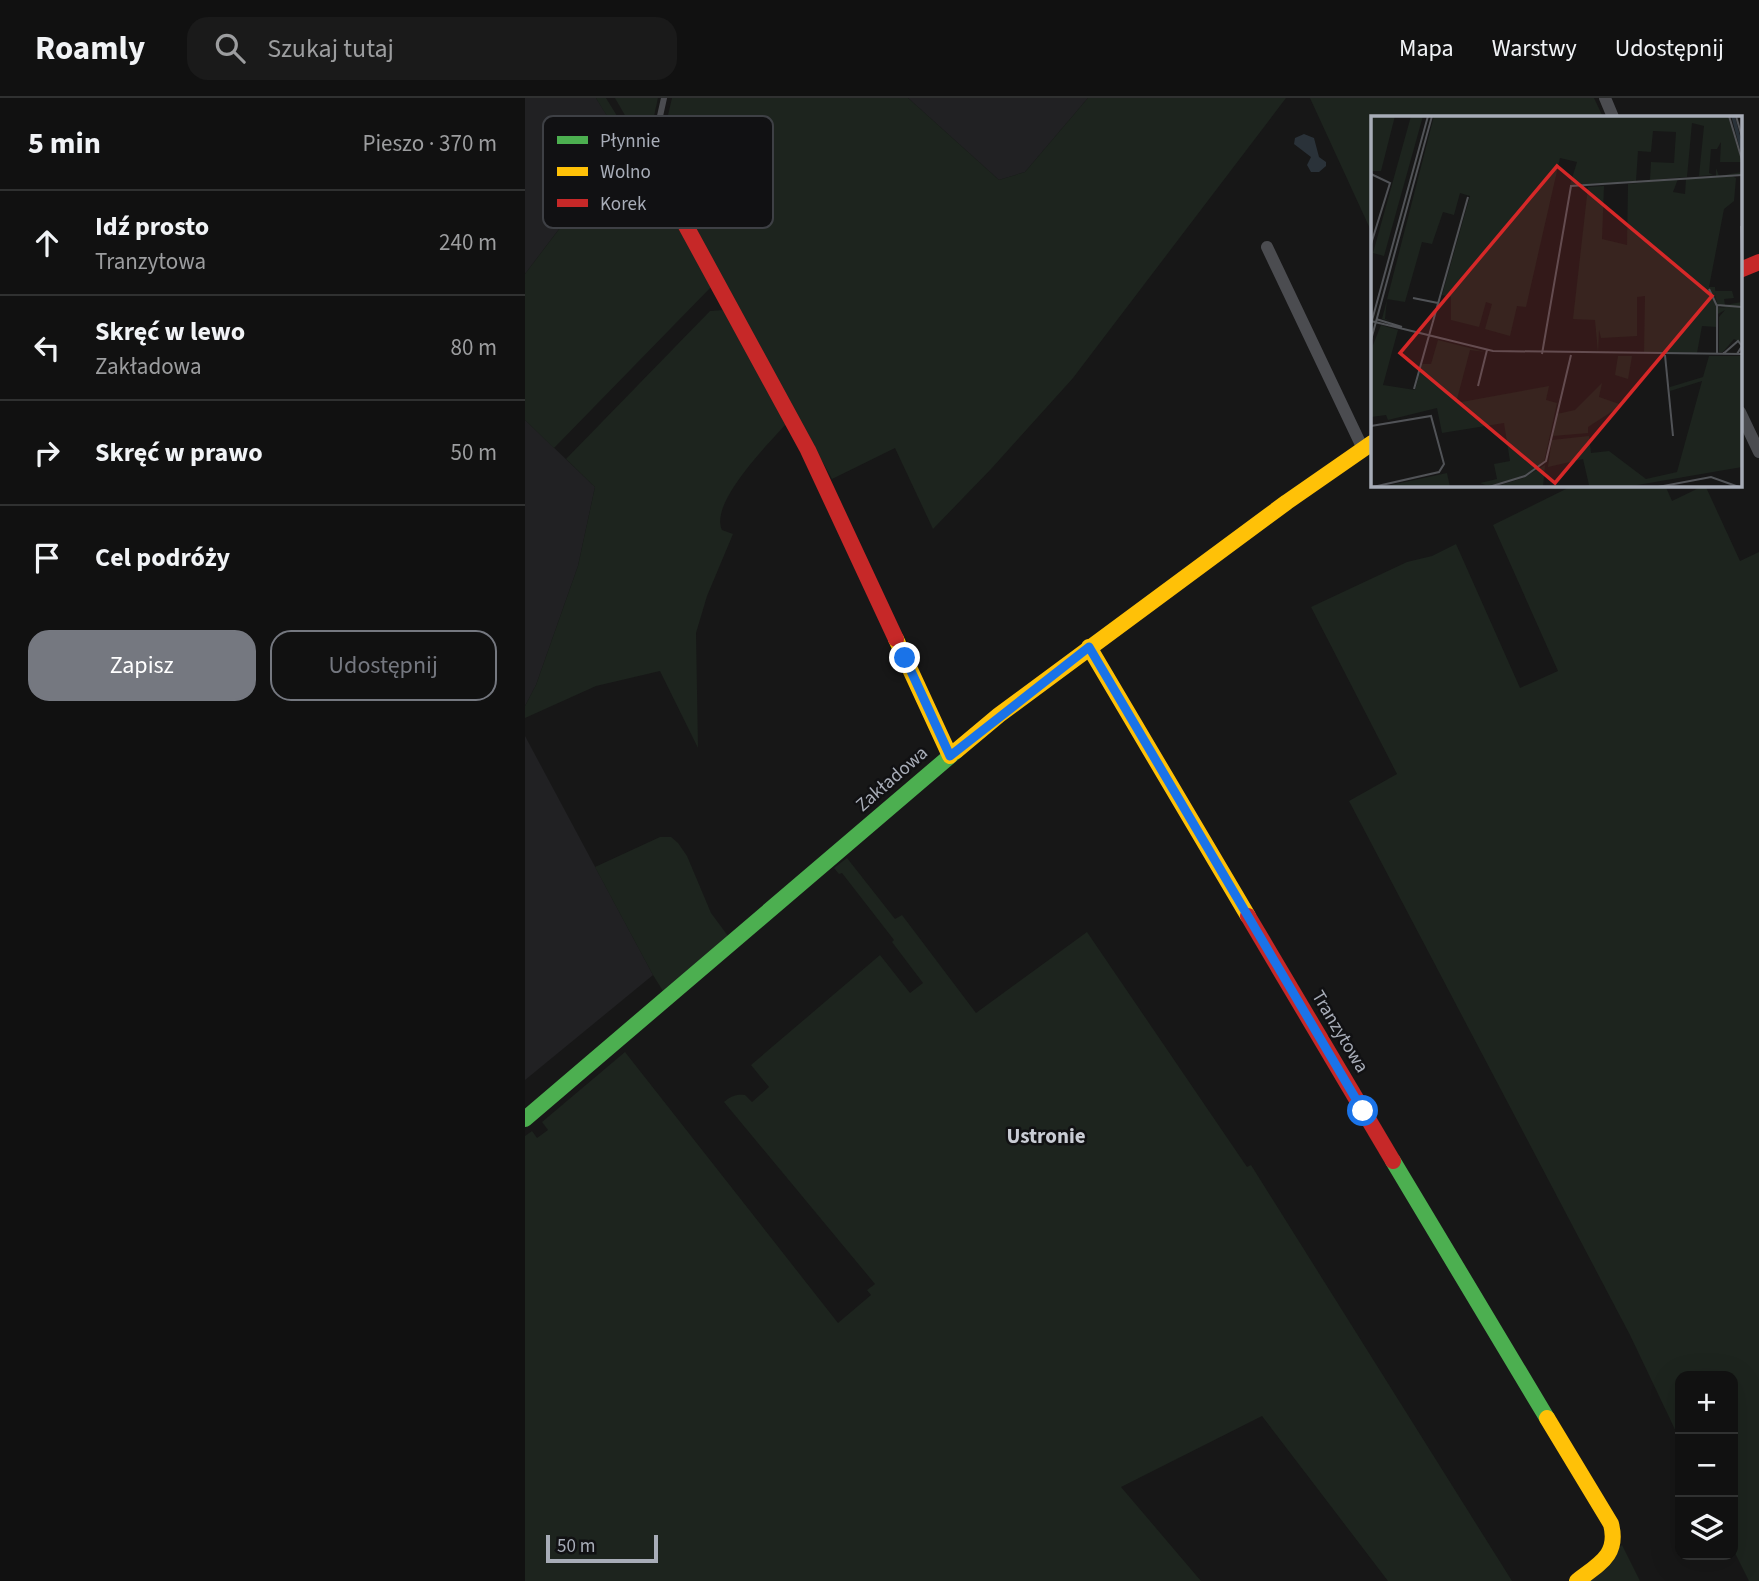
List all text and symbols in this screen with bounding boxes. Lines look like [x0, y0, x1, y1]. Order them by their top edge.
search box [187, 17, 677, 80]
text: Roamly [35, 25, 145, 72]
icon: search [211, 29, 249, 67]
text: Szukaj tutaj [267, 30, 394, 67]
text: Mapa [1399, 31, 1454, 66]
text: Warstwy [1492, 31, 1577, 66]
text: Udostępnij [1615, 31, 1724, 66]
legend [543, 116, 773, 228]
inset map [1371, 116, 1741, 486]
text: 5 min [28, 122, 101, 165]
text: Pieszo · 370 m [362, 127, 497, 160]
text: Płynnie [600, 128, 660, 155]
text: Wolno [600, 159, 651, 186]
text: Korek [600, 191, 647, 218]
text: Idź prosto [95, 208, 209, 245]
icon: ahead [28, 224, 66, 262]
text: 240 m [439, 226, 497, 259]
text: Tranzytowa [95, 245, 206, 278]
text: Skręć w lewo [95, 313, 245, 350]
icon: left [28, 329, 66, 367]
text: 80 m [450, 331, 497, 364]
text: Zakładowa [95, 350, 202, 383]
icon: right [28, 434, 66, 472]
text: Skręć w prawo [95, 434, 263, 471]
text: 50 m [450, 436, 497, 469]
icon: arrive [28, 539, 66, 577]
text: Cel podróży [95, 539, 230, 576]
button: Zapisz [28, 630, 256, 701]
button: Udostępnij [270, 630, 497, 701]
route end [889, 642, 920, 673]
street label: Zakładowa [850, 740, 934, 818]
street label: Tranzytowa [1305, 986, 1375, 1078]
route start [1347, 1095, 1378, 1126]
district label: Ustronie [1006, 1121, 1086, 1151]
map controls [1675, 1371, 1738, 1560]
button: + [1675, 1371, 1738, 1434]
button: − [1675, 1434, 1738, 1497]
button: layers [1675, 1497, 1738, 1560]
scale bar [546, 1532, 658, 1564]
text: 50 m [557, 1533, 595, 1560]

